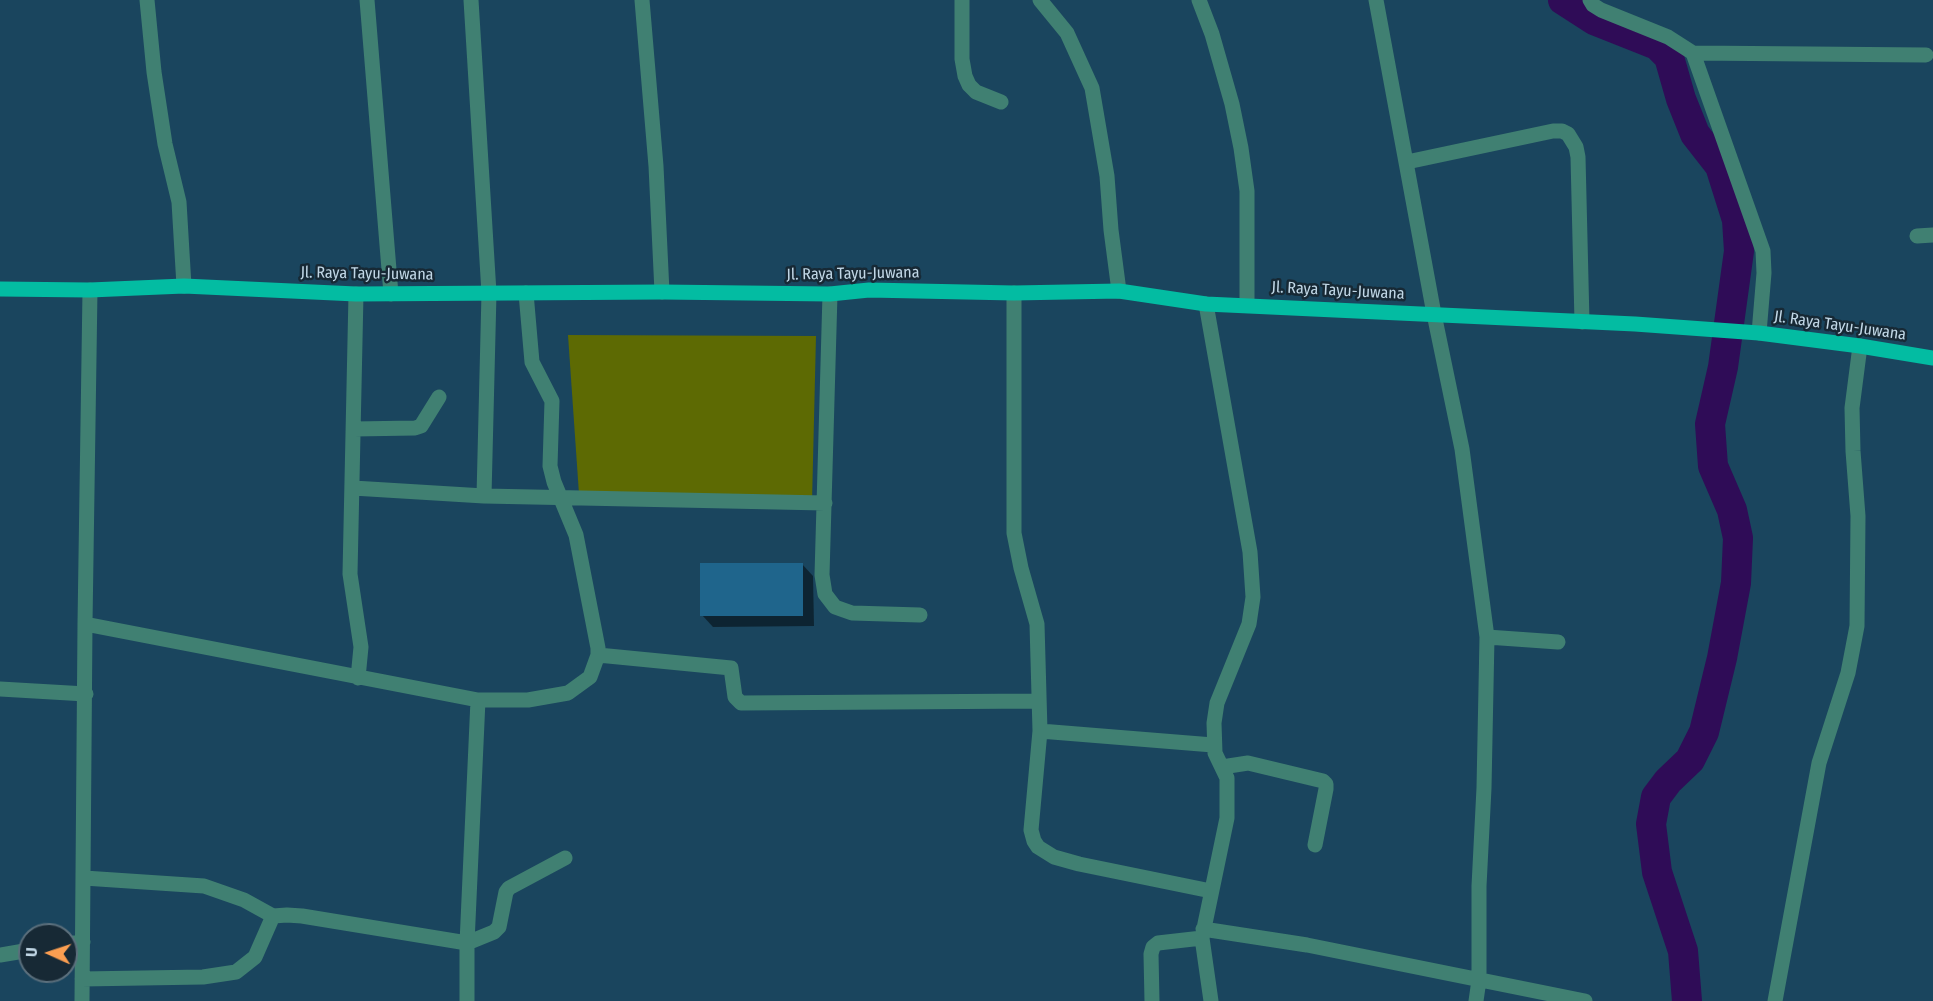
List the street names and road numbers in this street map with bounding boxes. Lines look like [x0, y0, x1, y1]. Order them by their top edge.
street label: Jl. Raya Tayu-Juwana [300, 263, 434, 285]
street label: Jl. Raya Tayu-Juwana [786, 263, 920, 285]
street label: Jl. Raya Tayu-Juwana [1271, 278, 1405, 304]
street label: Jl. Raya Tayu-Juwana [1773, 307, 1907, 345]

